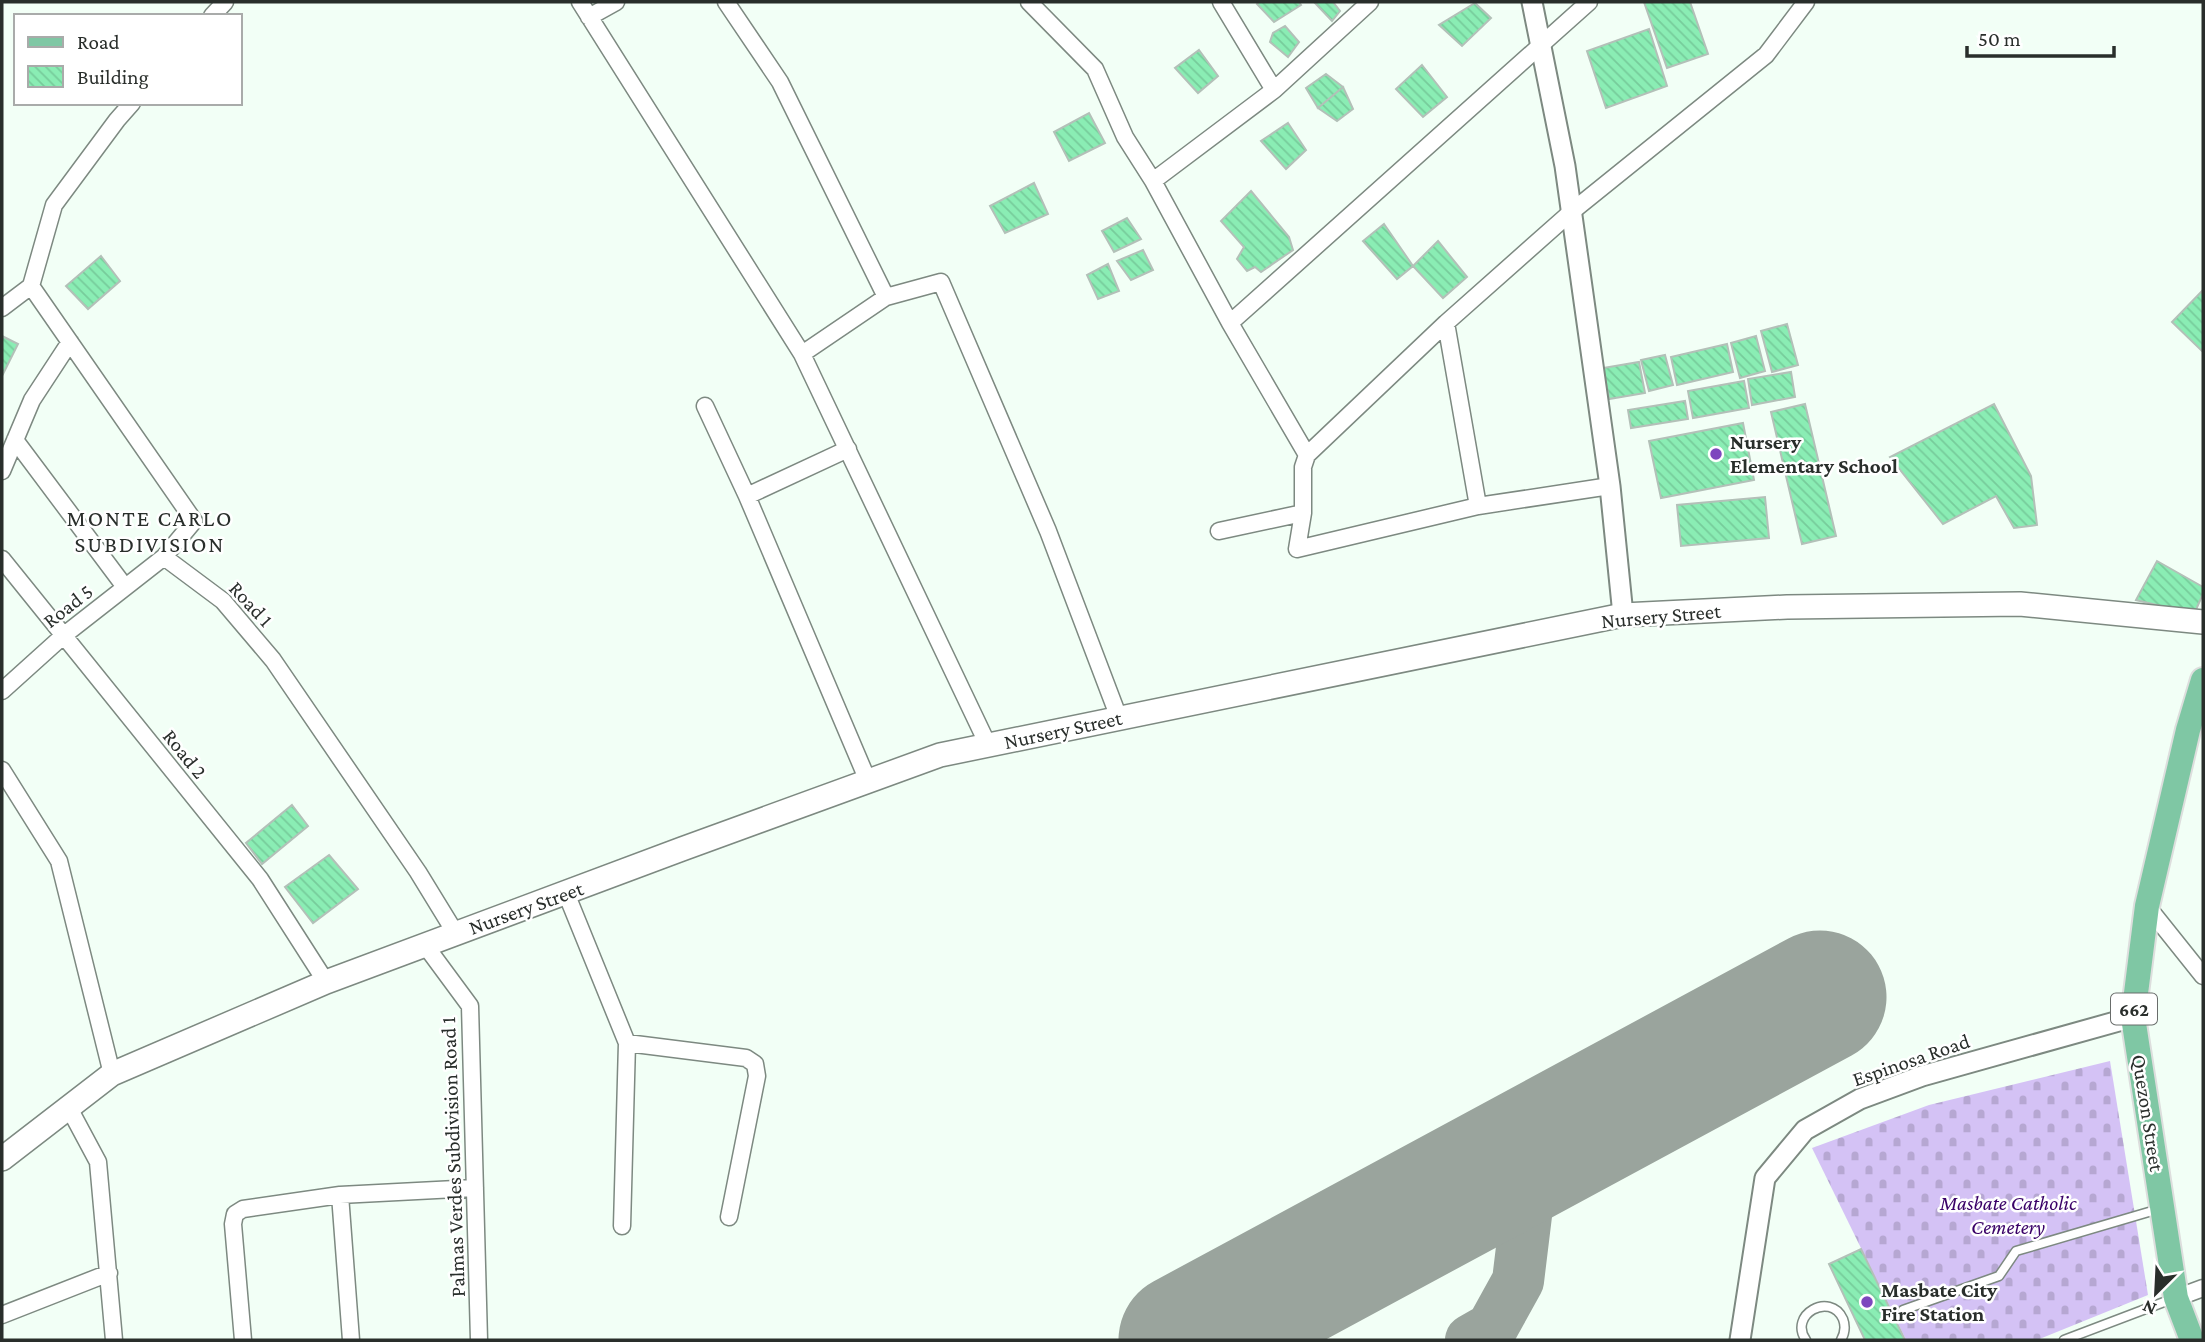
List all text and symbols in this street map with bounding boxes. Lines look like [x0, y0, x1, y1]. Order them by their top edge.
legend [14, 14, 242, 105]
scale bar [1967, 14, 2114, 58]
text: 50 m [1978, 27, 2021, 51]
text: Road [77, 30, 120, 54]
text: Building [77, 65, 149, 89]
place label: Nursery Elementary School [1730, 430, 1898, 478]
marker: Nursery Elementary School [1708, 446, 1724, 462]
district label: MONTE CARLO SUBDIVISION [67, 505, 233, 557]
street label: Road 1 [224, 576, 278, 632]
street label: Road 5 [38, 579, 98, 633]
street label: Nursery Street [1600, 599, 1723, 633]
street label: Nursery Street [1002, 706, 1125, 754]
street label: Road 2 [158, 724, 212, 784]
street label: Nursery Street [465, 876, 587, 940]
road number: 662 [2111, 993, 2157, 1024]
street label: Palmas Verdes Subdivision Road 1 [436, 1016, 470, 1298]
street label: Espinosa Road [1849, 1029, 1973, 1091]
street label: Quezon Street [2127, 1053, 2169, 1174]
park label: Masbate Catholic Cemetery [1939, 1191, 2077, 1239]
north arrow [2121, 1258, 2191, 1328]
place label: Masbate City Fire Station [1881, 1278, 1998, 1326]
marker: Masbate City Fire Station [1859, 1294, 1875, 1310]
text: N [2139, 1296, 2159, 1320]

